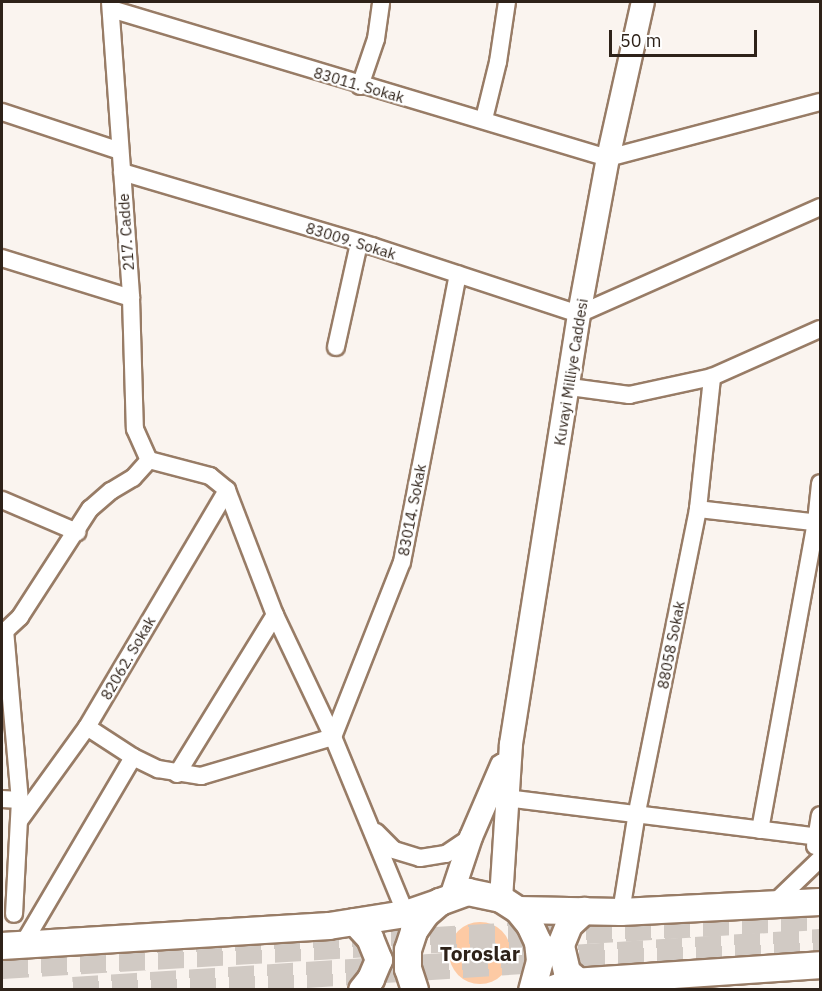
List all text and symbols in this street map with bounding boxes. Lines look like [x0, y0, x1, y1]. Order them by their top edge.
scale bar [612, 18, 760, 56]
text: 50 m [620, 29, 662, 52]
street label: 83011. Sokak [312, 63, 406, 107]
street label: 217. Cadde [114, 193, 138, 271]
street label: 83009. Sokak [304, 219, 398, 263]
street label: Kuvayi Milliye Caddesi [550, 297, 592, 447]
street label: 83014. Sokak [394, 462, 430, 558]
street label: 88058 Sokak [654, 599, 688, 691]
street label: 82062. Sokak [97, 613, 159, 703]
district label: Toroslar [440, 940, 520, 966]

